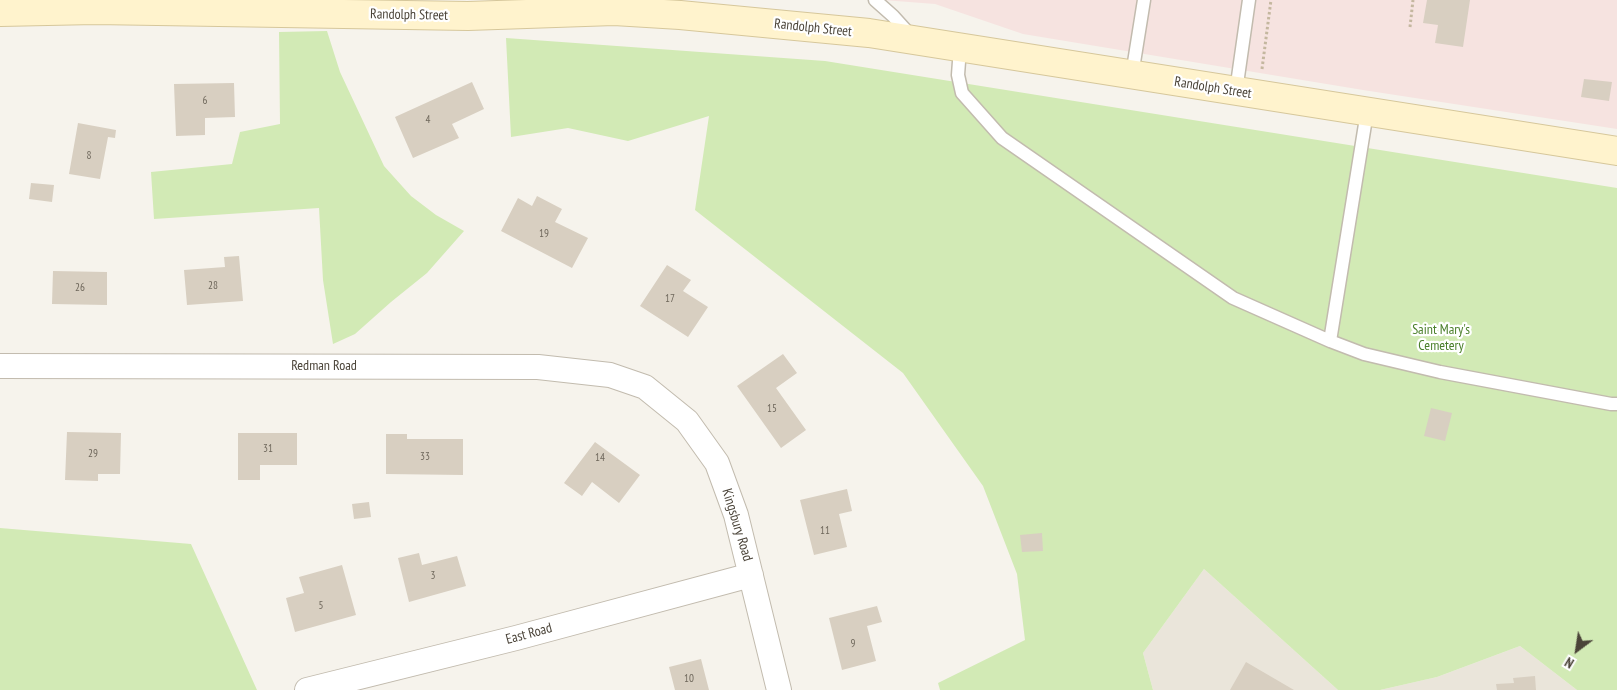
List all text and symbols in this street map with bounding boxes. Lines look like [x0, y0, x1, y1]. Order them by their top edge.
street label: Randolph Street [370, 6, 448, 24]
street label: Randolph Street [773, 16, 853, 40]
street label: Randolph Street [1173, 74, 1253, 102]
house number: 6 [203, 94, 207, 108]
house number: 4 [426, 113, 430, 127]
house number: 8 [87, 149, 91, 163]
house number: 19 [539, 227, 549, 241]
house number: 28 [208, 279, 218, 293]
house number: 26 [75, 281, 85, 295]
house number: 17 [665, 292, 675, 306]
park label: Saint Mary's Cemetery [1412, 322, 1470, 354]
street label: Redman Road [291, 358, 357, 374]
house number: 15 [767, 402, 777, 416]
house number: 31 [263, 442, 273, 456]
house number: 29 [88, 447, 98, 461]
house number: 33 [420, 450, 430, 464]
house number: 14 [595, 451, 605, 465]
street label: Kingsbury Road [718, 487, 756, 563]
house number: 11 [820, 524, 830, 538]
house number: 3 [431, 569, 435, 583]
house number: 5 [319, 599, 323, 613]
street label: East Road [504, 620, 554, 648]
north arrow [1552, 625, 1602, 675]
house number: 9 [851, 637, 855, 651]
text: N [1561, 653, 1577, 673]
house number: 10 [684, 672, 694, 686]

